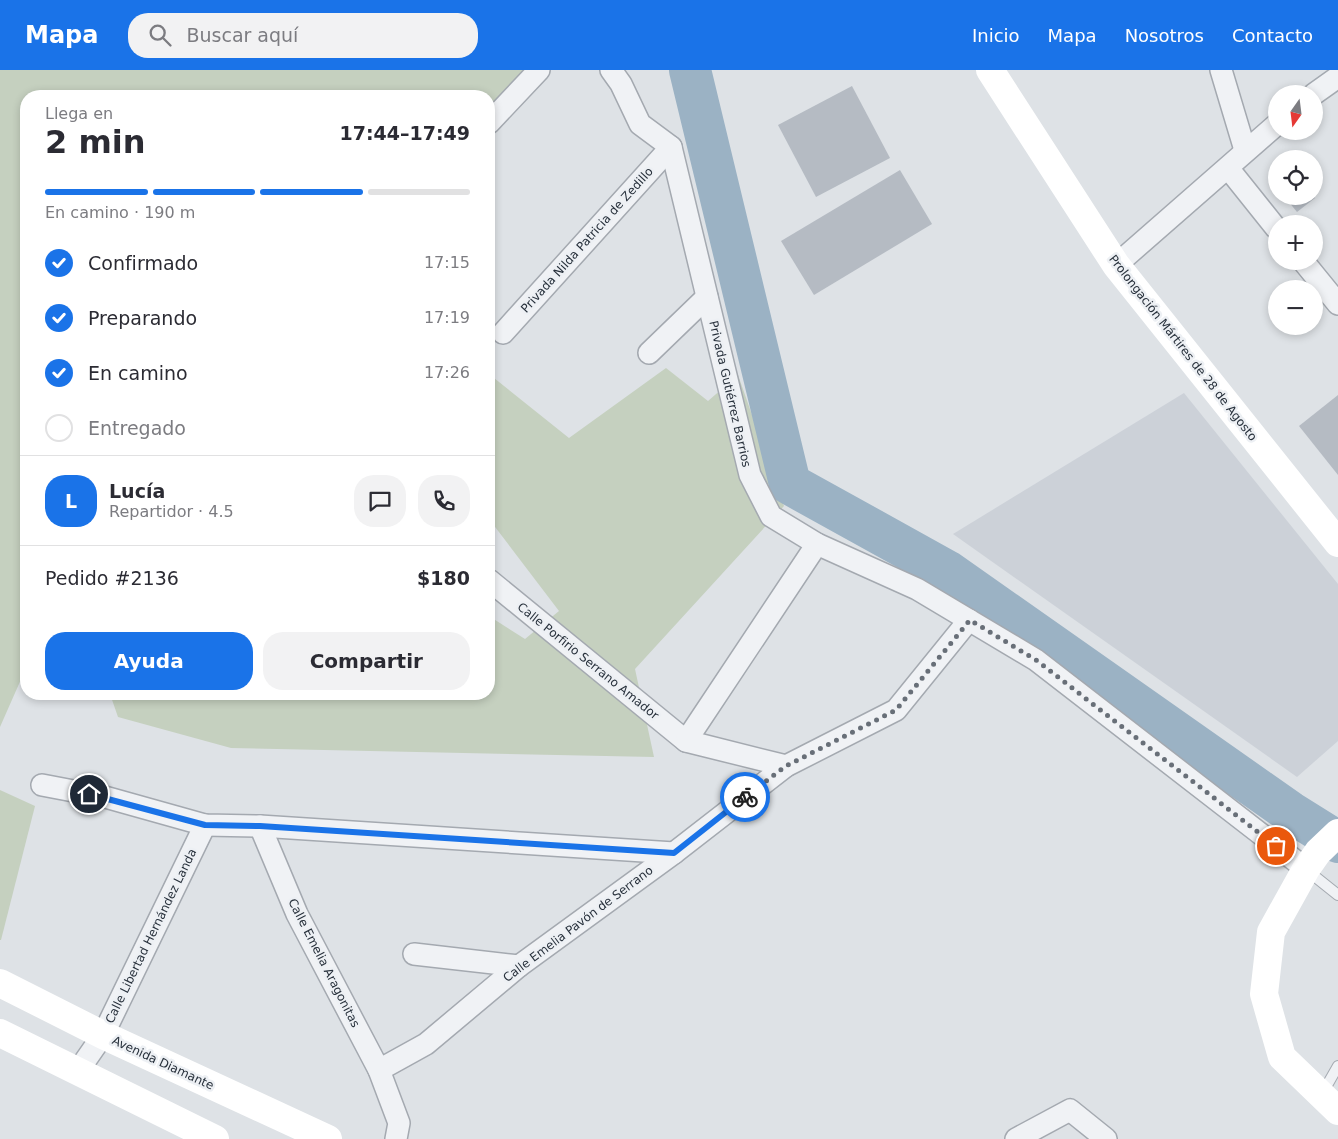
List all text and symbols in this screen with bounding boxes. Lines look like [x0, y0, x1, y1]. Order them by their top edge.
search box [128, 13, 478, 58]
text: Mapa [25, 21, 98, 49]
icon: search [146, 21, 174, 49]
text: Buscar aquí [186, 24, 298, 46]
text: Inicio [972, 25, 1020, 46]
text: Mapa [1048, 25, 1097, 46]
text: Nosotros [1125, 25, 1204, 46]
text: Contacto [1232, 25, 1313, 46]
north arrow [1268, 85, 1322, 140]
map controls [1268, 85, 1323, 335]
text: Llega en [45, 104, 113, 123]
text: 17:44–17:49 [340, 122, 470, 144]
text: 2 min [45, 123, 146, 161]
button: locate [1268, 150, 1323, 205]
street label: Privada Nilda Patricia de Zedillo [518, 165, 656, 315]
text: En camino · 190 m [45, 203, 195, 222]
button: + [1268, 215, 1323, 270]
icon: check [45, 249, 73, 277]
text: Confirmado [88, 252, 198, 274]
street label: Prolongación Mártires de 28 de Agosto [1106, 252, 1260, 444]
text: 17:15 [424, 253, 470, 272]
button: − [1268, 280, 1323, 335]
icon: check [45, 304, 73, 332]
text: Preparando [88, 307, 197, 329]
text: 17:19 [424, 308, 470, 327]
street label: Privada Gutiérrez Barrios [706, 319, 754, 469]
icon: check [45, 359, 73, 387]
text: En camino [88, 362, 188, 384]
text: 17:26 [424, 363, 470, 382]
text: Entregado [88, 417, 186, 439]
button: chat [354, 475, 406, 527]
button: phone [418, 475, 470, 527]
text: Lucía [109, 480, 165, 502]
text: L [65, 490, 77, 512]
text: Repartidor · 4.5 [109, 502, 234, 521]
text: Pedido #2136 [45, 567, 179, 589]
text: $180 [417, 567, 470, 589]
street label: Calle Porfirio Serrano Amador [515, 600, 661, 722]
button: Ayuda [45, 632, 253, 690]
button: Compartir [263, 632, 470, 690]
courier [720, 772, 770, 822]
pin [68, 773, 110, 815]
icon: home [75, 780, 103, 808]
icon: bike [731, 783, 759, 811]
pin [1255, 825, 1297, 867]
icon: bag [1262, 832, 1290, 860]
street label: Calle Libertad Hernández Landa [103, 846, 199, 1026]
street label: Calle Emelia Pavón de Serrano [500, 863, 656, 985]
street label: Calle Emelia Aragonitas [285, 896, 363, 1030]
street label: Avenida Diamante [110, 1033, 216, 1093]

